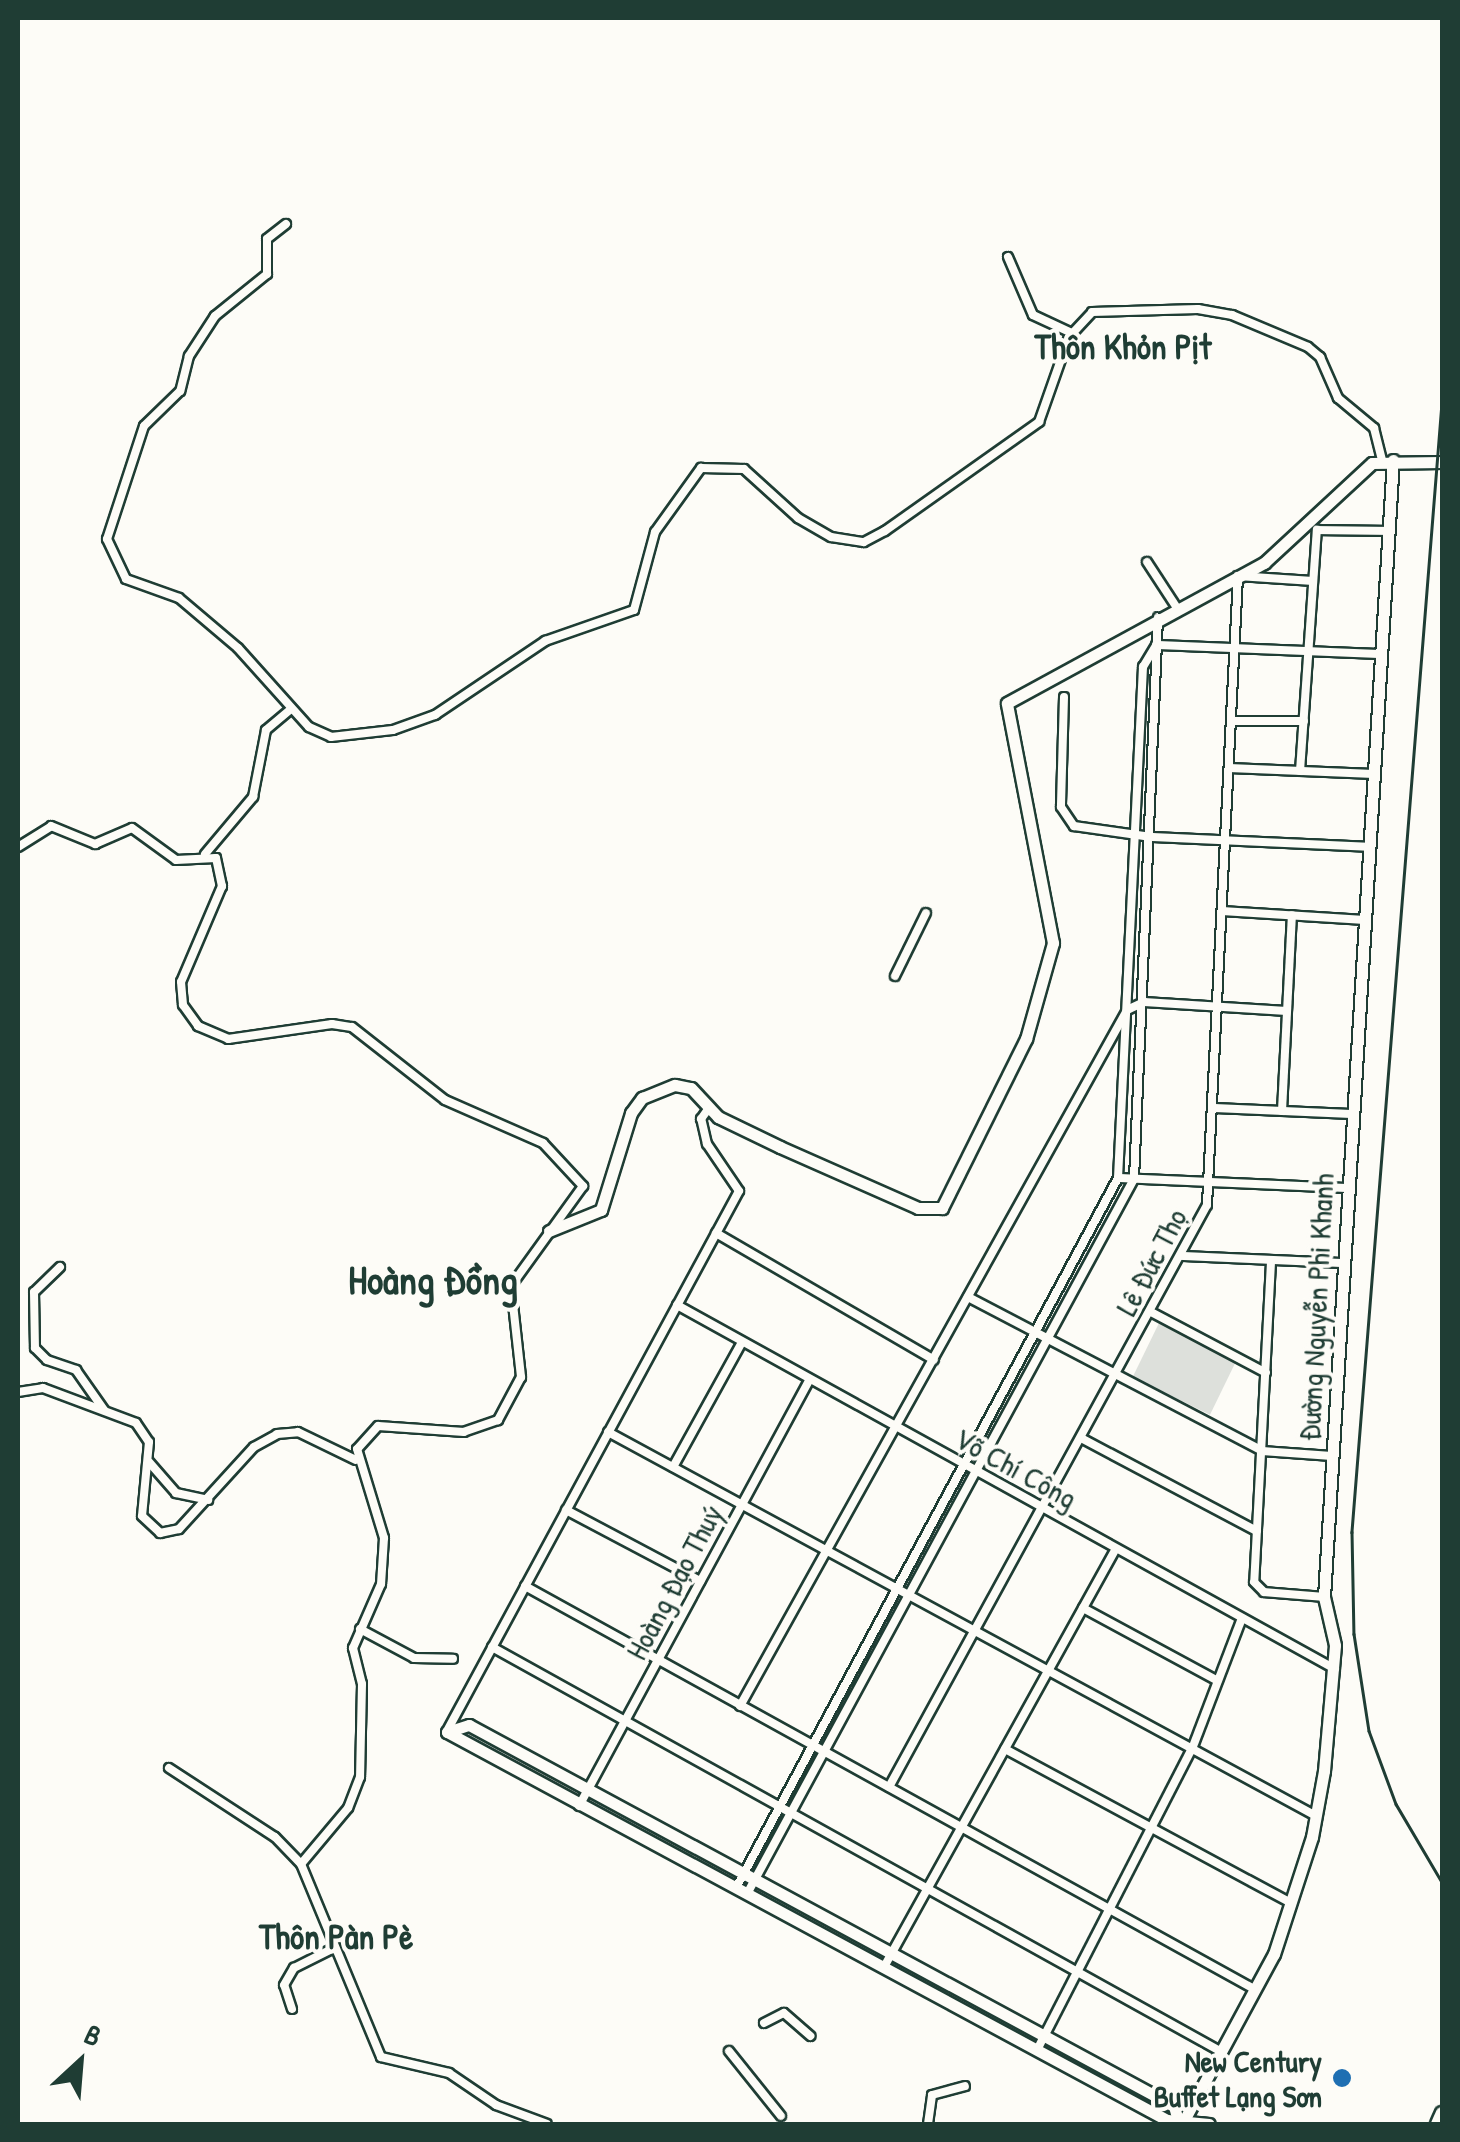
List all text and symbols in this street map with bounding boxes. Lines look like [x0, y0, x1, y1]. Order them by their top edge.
district label: Thôn Khỏn Pịt [1035, 326, 1211, 368]
street label: Đường Nguyễn Phi Khanh [1291, 1172, 1341, 1442]
street label: Lê Đức Thọ [1108, 1202, 1194, 1322]
district label: Hoàng Đồng [348, 1255, 518, 1303]
street label: Võ Chí Công [949, 1420, 1083, 1516]
street label: Hoàng Đạo Thuý [618, 1498, 730, 1666]
district label: Thôn Pàn Pè [259, 1916, 413, 1958]
north arrow [30, 2012, 130, 2112]
text: B [78, 2015, 108, 2055]
place label: New Century Buffet Lạng Sơn [1154, 2043, 1322, 2114]
marker: New Century Buffet Lạng Sơn [1331, 2067, 1353, 2089]

